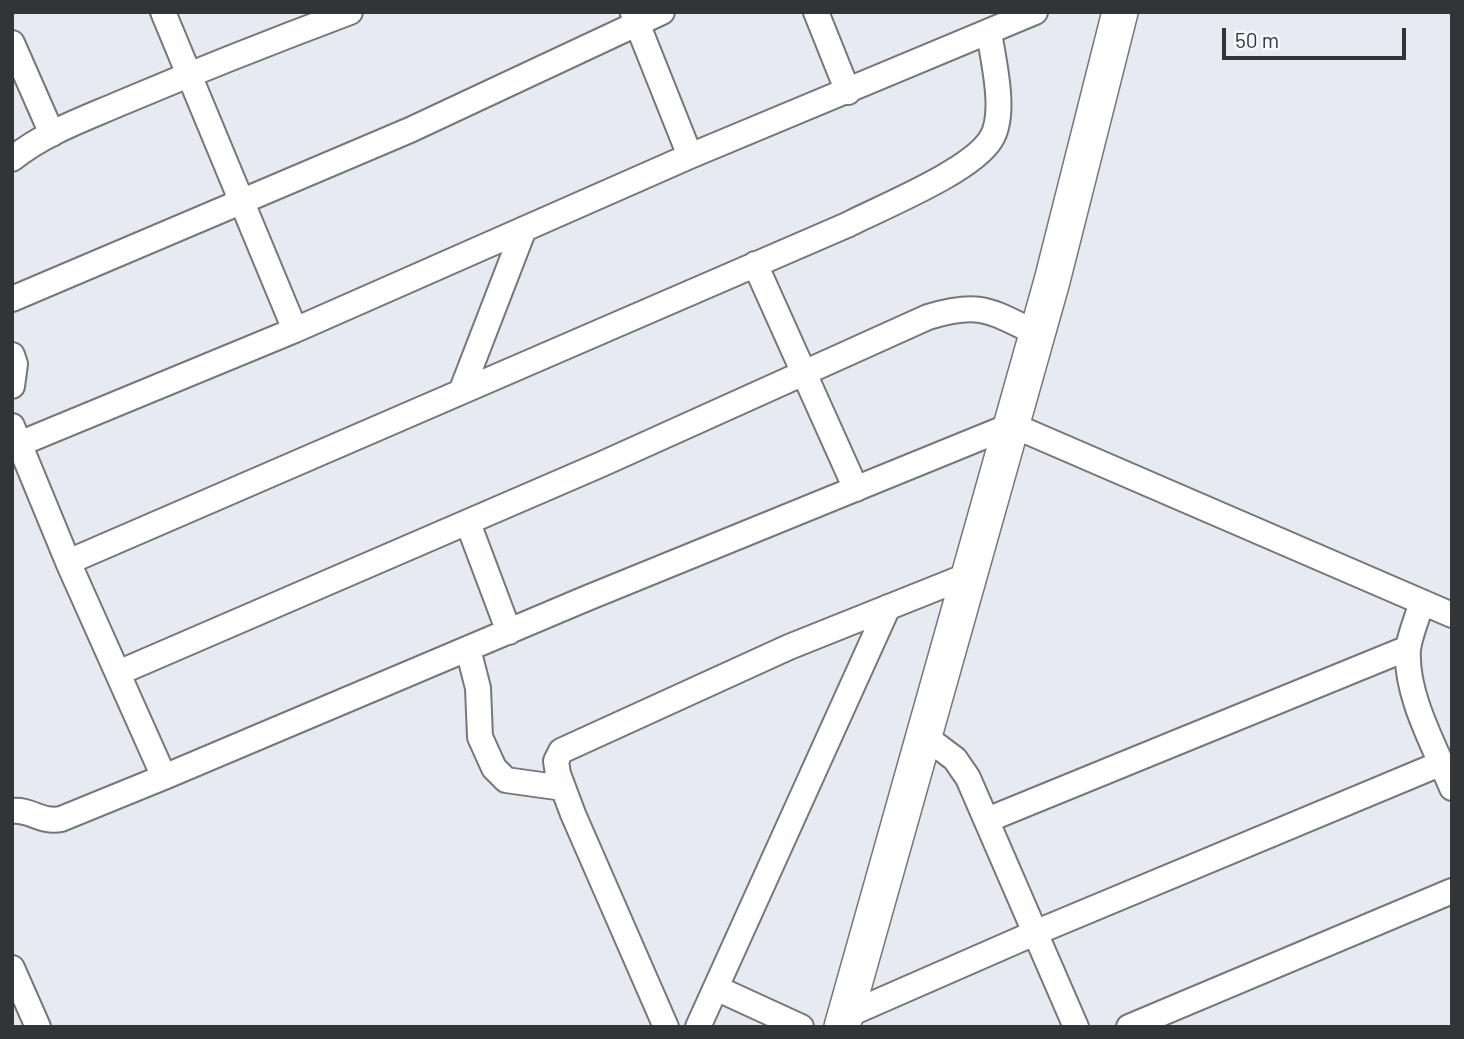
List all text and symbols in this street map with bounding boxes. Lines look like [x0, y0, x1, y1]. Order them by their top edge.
scale bar [1226, 14, 1410, 58]
text: 50 m [1235, 27, 1279, 52]

